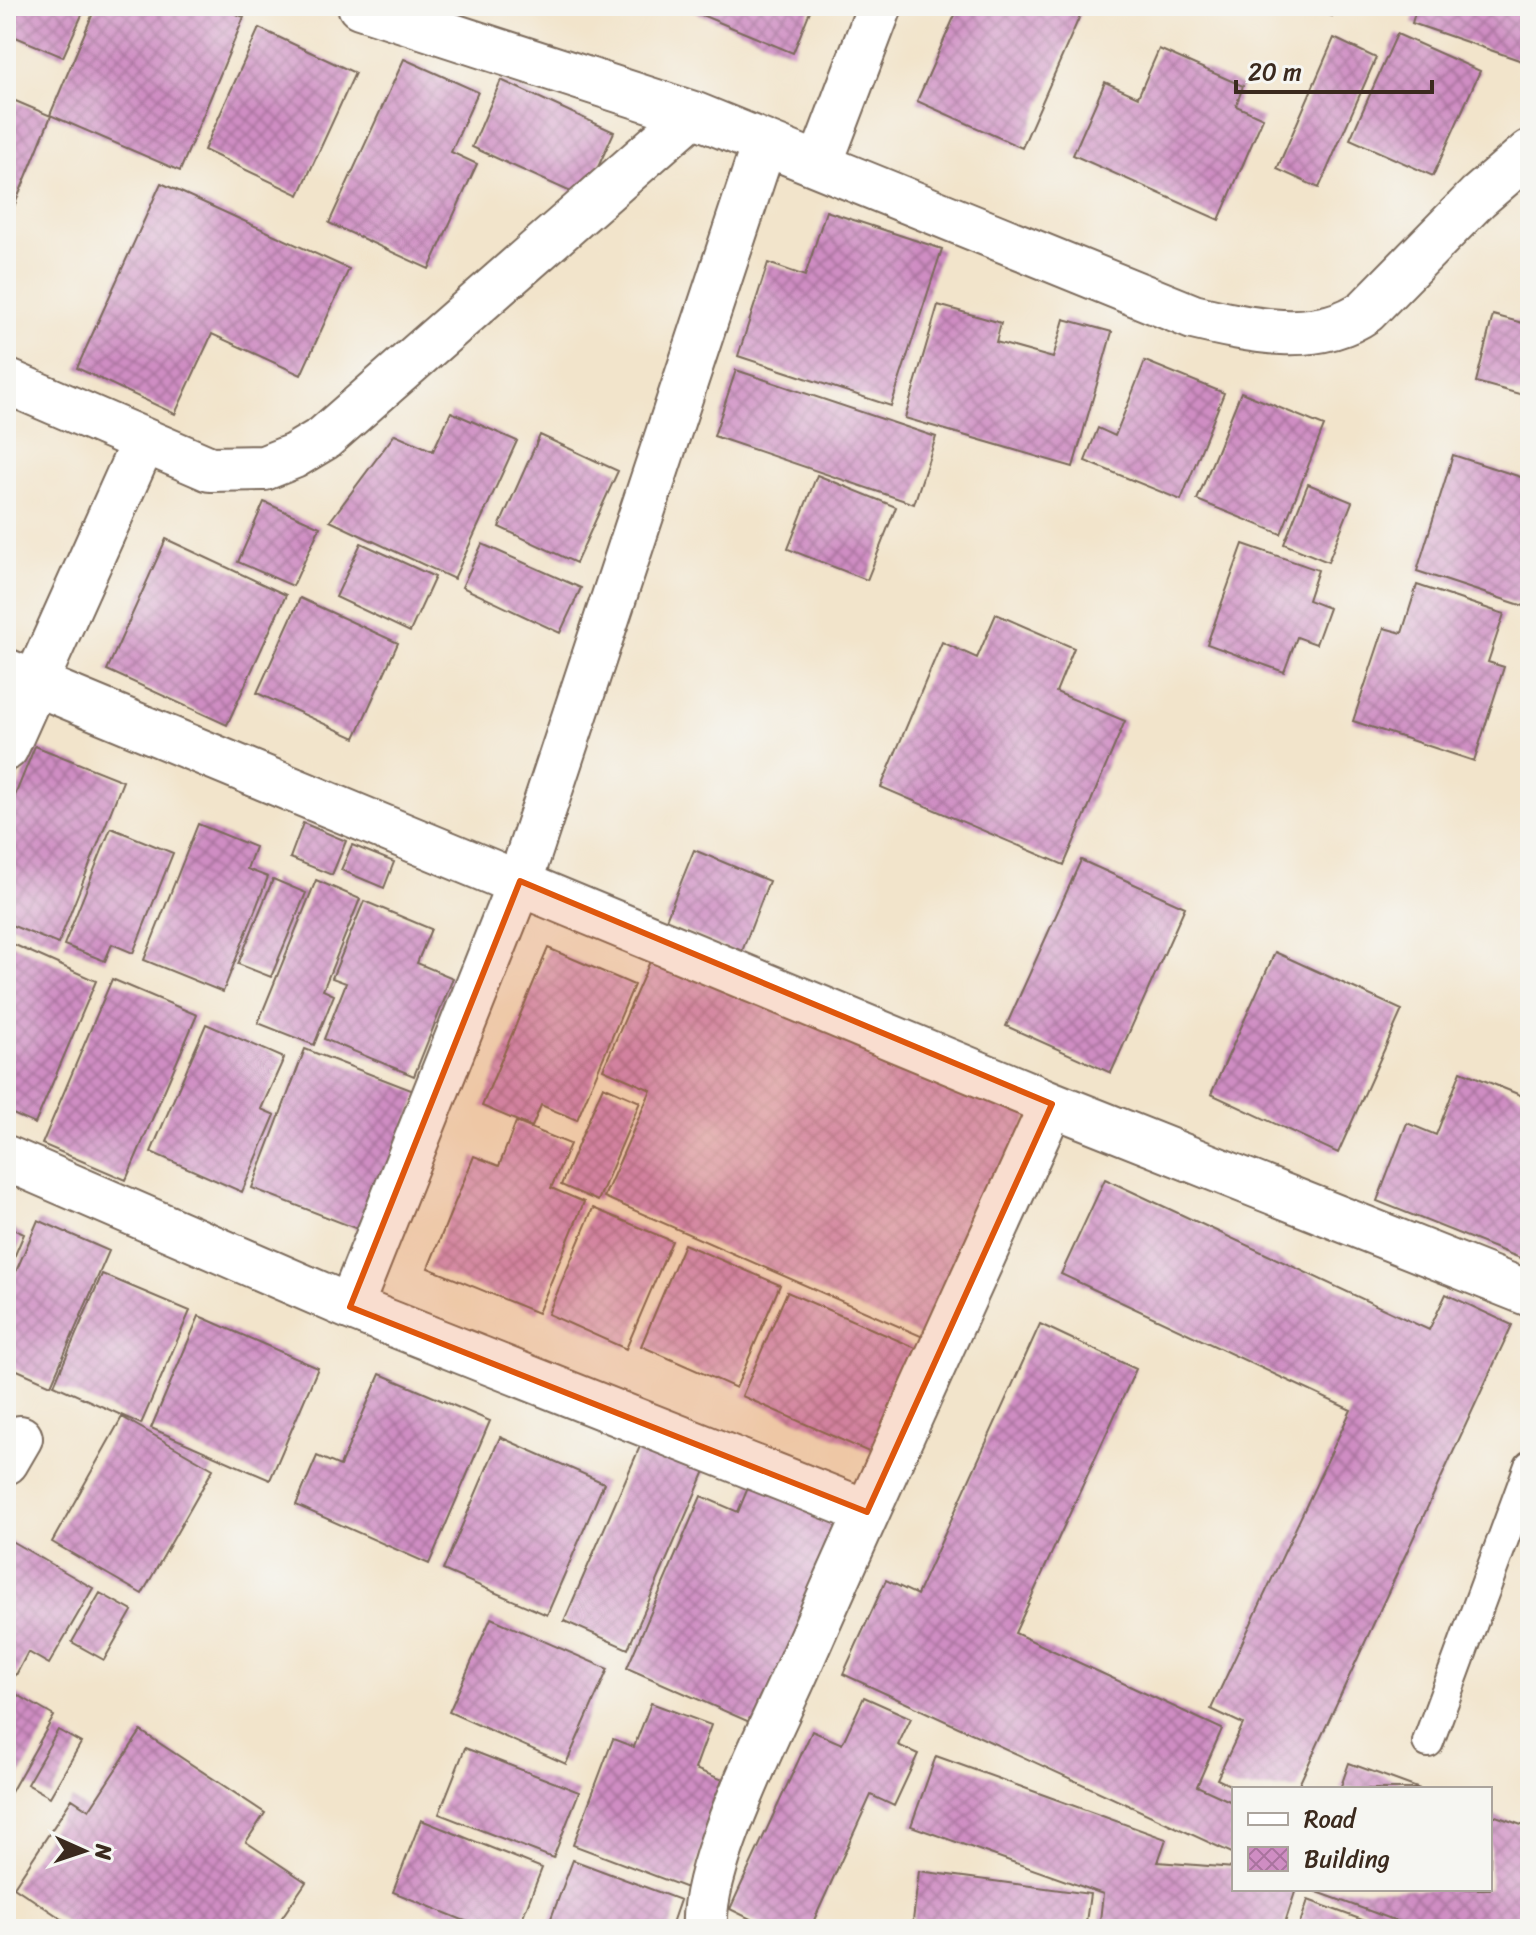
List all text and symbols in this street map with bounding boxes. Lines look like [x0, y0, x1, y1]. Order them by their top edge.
scale bar [1236, 44, 1432, 94]
text: 20 m [1248, 51, 1302, 93]
legend [1232, 1787, 1492, 1891]
text: Road [1304, 1798, 1358, 1840]
north arrow [44, 1811, 124, 1891]
text: Building [1304, 1838, 1390, 1880]
text: N [84, 1842, 123, 1861]

